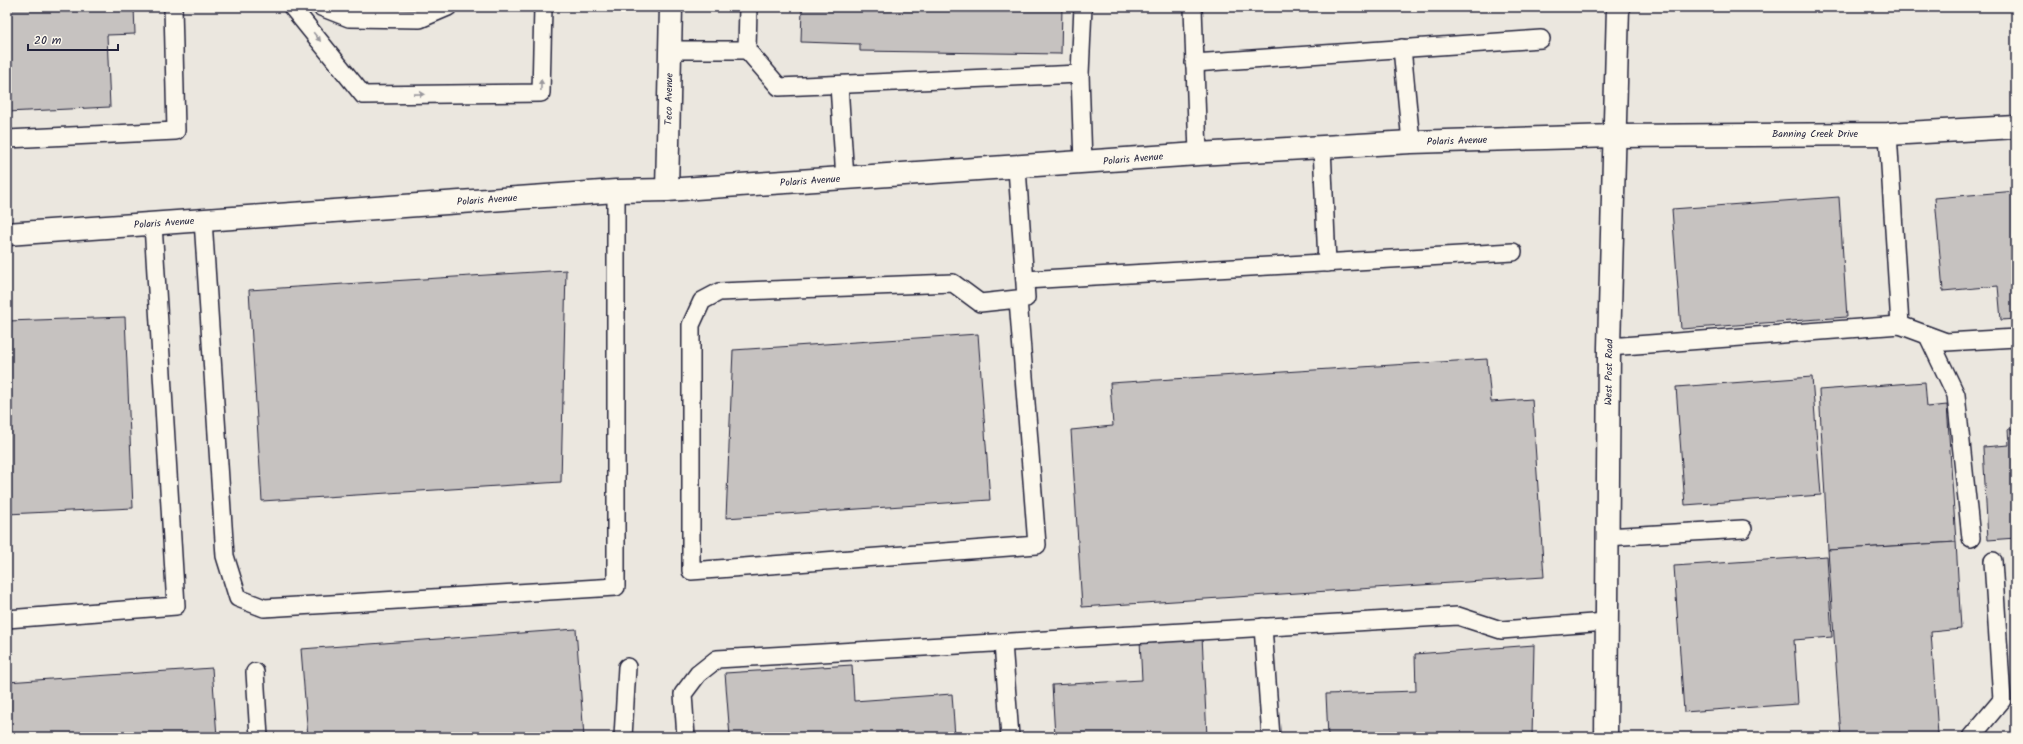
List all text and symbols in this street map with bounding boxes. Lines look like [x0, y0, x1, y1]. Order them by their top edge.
scale bar [28, 26, 118, 52]
text: 20 m [34, 31, 62, 50]
one-way arrow [312, 32, 321, 43]
street label: Teco Avenue [661, 72, 677, 125]
one-way arrow [538, 78, 544, 91]
one-way arrow [413, 91, 426, 97]
street label: Banning Creek Drive [1772, 126, 1859, 142]
street label: Polaris Avenue [1426, 132, 1488, 150]
street label: Polaris Avenue [1102, 148, 1164, 170]
street label: Polaris Avenue [779, 171, 841, 191]
street label: Polaris Avenue [456, 190, 518, 210]
street label: Polaris Avenue [133, 213, 195, 233]
street label: West Post Road [1600, 338, 1618, 405]

